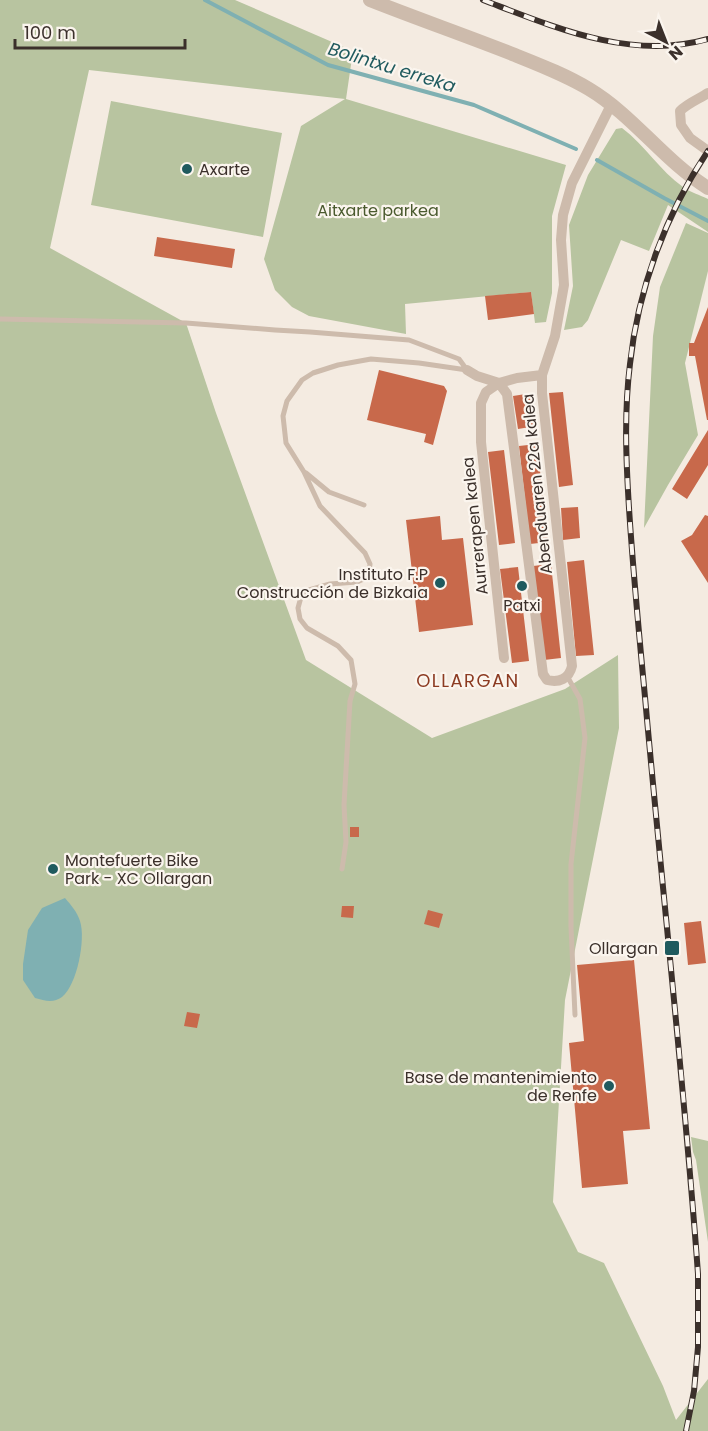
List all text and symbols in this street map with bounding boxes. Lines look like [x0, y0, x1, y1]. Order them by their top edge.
scale bar [15, 12, 184, 50]
north arrow [636, 12, 696, 72]
text: 100 m [24, 20, 76, 45]
water label: Bolintxu erreka [325, 36, 459, 98]
text: N [664, 40, 688, 65]
place label: Axarte [199, 158, 250, 181]
marker: Axarte [180, 162, 194, 176]
park label: Aitxarte parkea [317, 199, 439, 222]
street label: Abenduaren 22a kalea [516, 393, 558, 575]
street label: Aurrerapen kalea [456, 456, 494, 596]
place label: Instituto F.P Construcción de Bizkaia [237, 563, 428, 604]
marker: Instituto F.P Construcción de Bizkaia [433, 576, 447, 590]
marker: Patxi [515, 579, 529, 593]
place label: Patxi [503, 594, 541, 617]
district label: OLLARGAN [416, 668, 520, 693]
place label: Montefuerte Bike Park - XC Ollargan [65, 849, 212, 890]
marker: Montefuerte Bike Park - XC Ollargan [46, 862, 60, 876]
place label: Ollargan [589, 937, 658, 960]
marker: Ollargan [663, 939, 681, 957]
place label: Base de mantenimiento de Renfe [405, 1066, 597, 1107]
marker: Base de mantenimiento de Renfe [602, 1079, 616, 1093]

